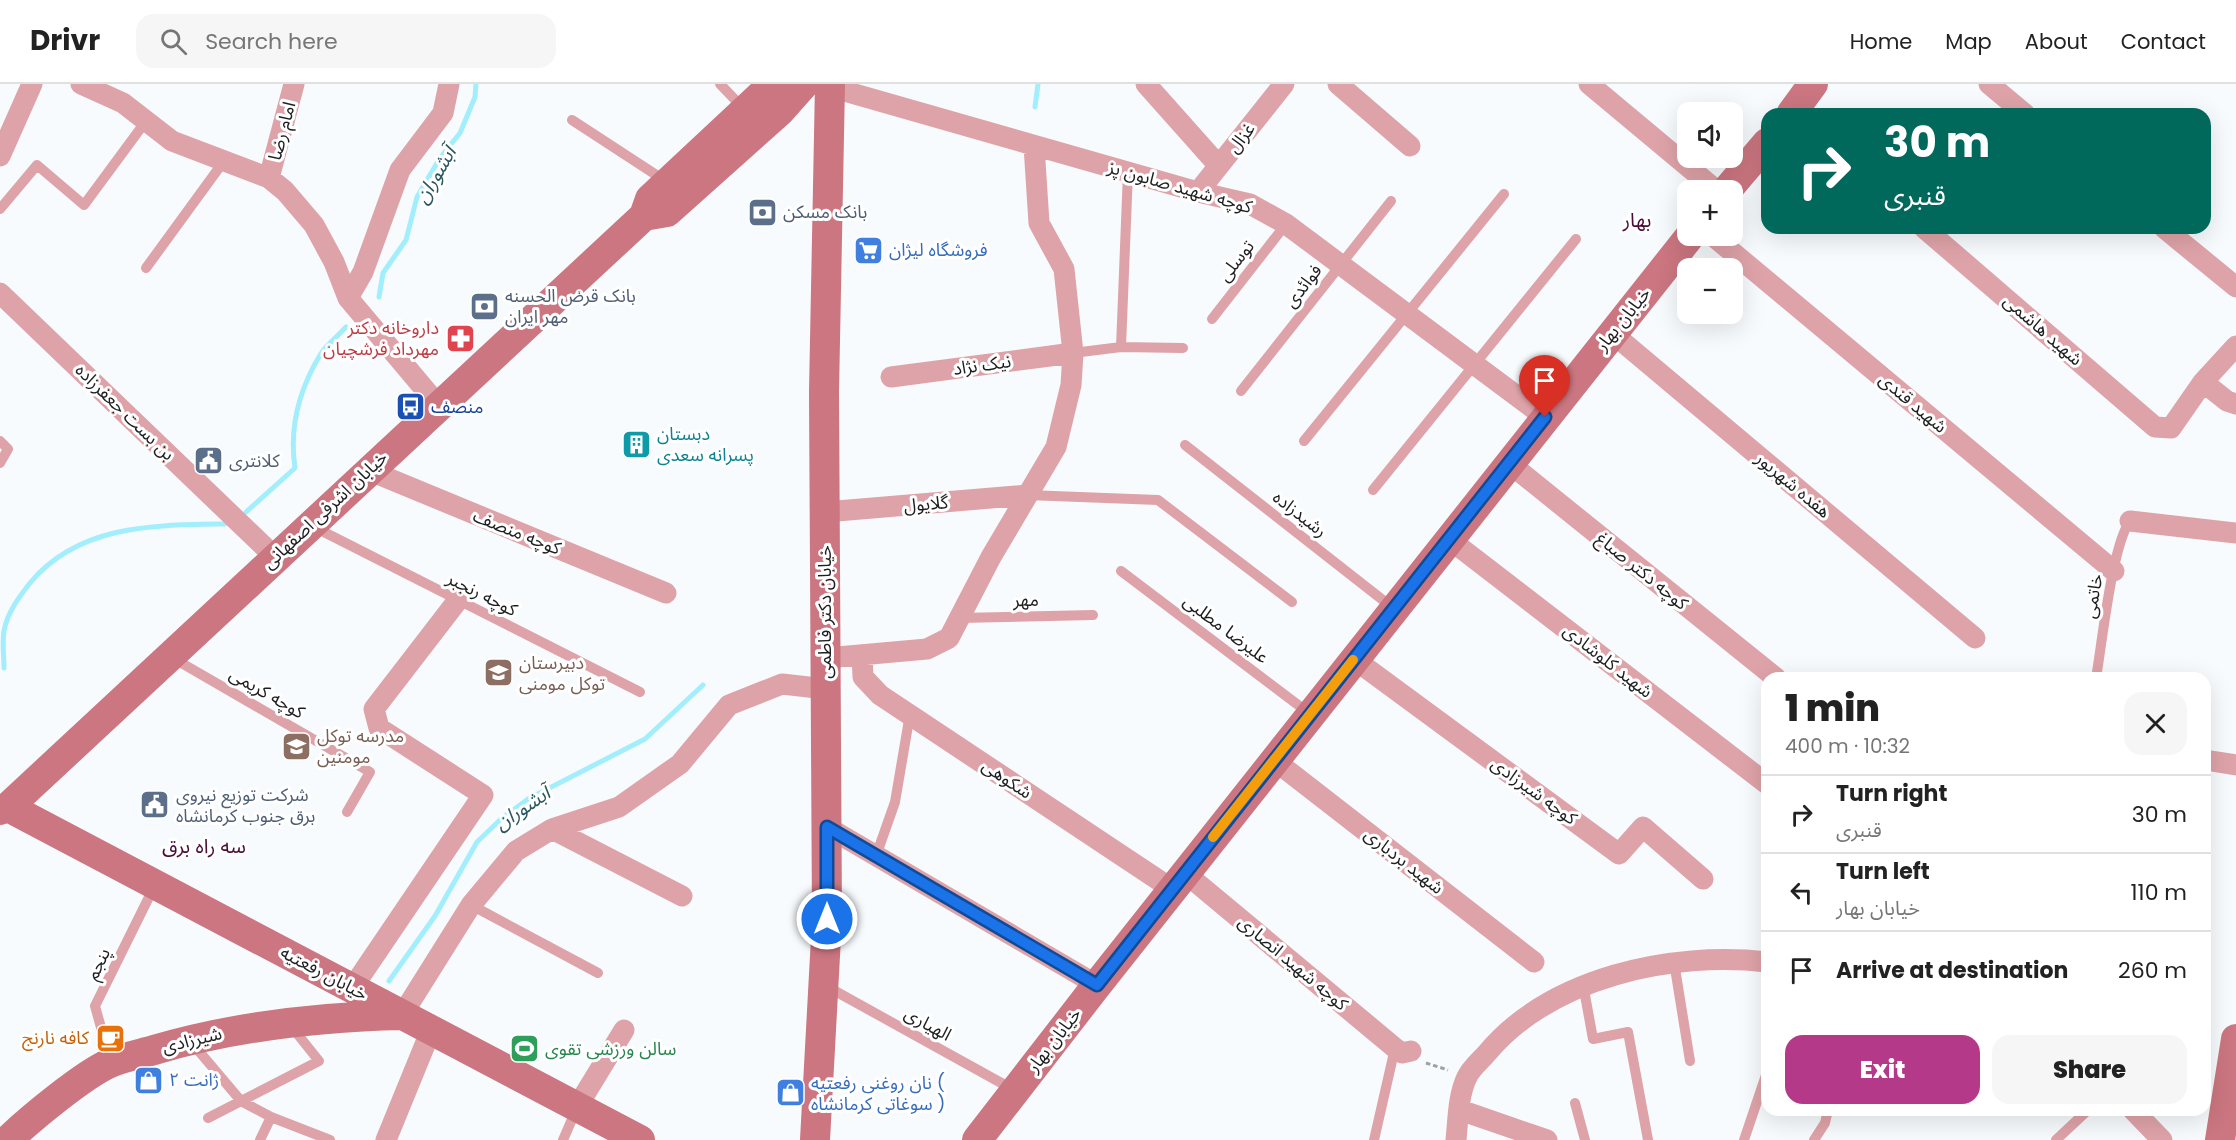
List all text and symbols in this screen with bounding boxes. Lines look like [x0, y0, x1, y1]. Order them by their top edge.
search box [136, 14, 556, 68]
text: Drivr [30, 21, 100, 60]
icon: search [157, 25, 190, 58]
text: Search here [205, 26, 338, 57]
text: Home [1850, 27, 1912, 56]
text: Map [1945, 27, 1992, 56]
text: About [2025, 27, 2088, 56]
text: Contact [2121, 27, 2206, 56]
street label: امام رضا [262, 99, 303, 164]
map controls [1677, 102, 1743, 324]
button: sound [1677, 102, 1743, 168]
text: 30 m [1884, 113, 1990, 172]
street label: غزال [1221, 117, 1260, 158]
icon: right [1785, 132, 1863, 210]
water label: آبشوران [407, 138, 465, 209]
street label: کوچه شهید صابون پز [1104, 154, 1256, 219]
text: قنبری [1884, 177, 1946, 214]
button: + [1677, 180, 1743, 246]
bank icon: بانک مسکن [746, 196, 778, 228]
place label: بانک مسکن [783, 199, 867, 224]
district label: بهار [1622, 206, 1651, 234]
supermarket icon: فروشگاه لیژان [852, 234, 884, 266]
street label: توسلی [1211, 235, 1260, 287]
place label: فروشگاه لیژان [889, 237, 988, 262]
button: − [1677, 258, 1743, 324]
street label: فوائدی [1278, 259, 1328, 313]
street label: خیابان بهار [1588, 281, 1656, 357]
place label: بانک قرض الحسنه مهر ایران [505, 283, 636, 329]
street label: شهید هاشمی [1998, 288, 2088, 371]
bank icon: بانک قرض الحسنه مهر ایران [468, 290, 500, 322]
place label: داروخانه دکتر مهرداد فرشچیان [323, 315, 439, 361]
pharmacy icon: داروخانه دکتر مهرداد فرشچیان [444, 322, 476, 354]
street label: نیک نژاد [951, 348, 1013, 381]
pin [1519, 355, 1570, 417]
street label: بن بست جعفرزاده [70, 358, 181, 466]
icon: arrive [1528, 364, 1561, 397]
street label: شهید قندی [1874, 367, 1953, 438]
bus stop icon: منصف [394, 391, 426, 423]
place label: منصف [431, 394, 483, 419]
place label: دبستان پسرانه سعدی [657, 421, 754, 467]
building icon: دبستان پسرانه سعدی [620, 428, 652, 460]
public building icon: کلانتری [192, 445, 224, 477]
street label: خیابان اشرفی اصفهانی [257, 445, 393, 574]
street label: هفده شهریور [1750, 445, 1836, 524]
place label: کلانتری [229, 448, 280, 473]
street label: رشیدزاده [1268, 484, 1333, 543]
street label: گلایول [903, 489, 950, 518]
street label: کوچه منصف [470, 503, 565, 561]
street label: کوچه دکتر صباغ [1590, 526, 1694, 617]
street label: خیابان دکتر فاطمی [812, 545, 837, 679]
street label: کوچه رنجبر [442, 565, 522, 622]
street label: خاتمی [2076, 572, 2109, 620]
street label: مهر [1012, 587, 1039, 612]
street label: علیرضا مطلبی [1178, 588, 1274, 669]
street label: شهید کلوشادی [1558, 618, 1658, 703]
place label: دبیرستان توکل مومنی [519, 650, 605, 696]
school or university icon: دبیرستان توکل مومنی [482, 657, 514, 689]
street label: کوچه کریمی [225, 661, 310, 724]
text: 1 min [1785, 683, 1880, 734]
button: close [2124, 692, 2187, 755]
place label: مدرسه توکل مومنین [317, 723, 404, 769]
school or university icon: مدرسه توکل مومنین [280, 730, 312, 762]
text: 400 m · 10:32 [1785, 732, 1910, 760]
street label: کوچه شیرزادی [1486, 751, 1583, 831]
street label: شکوهی [977, 753, 1037, 804]
water label: آبشوران [489, 777, 559, 837]
text: Turn right [1836, 778, 1947, 809]
place label: شرکت توزیع نیروی برق جنوب کرمانشاه [176, 782, 315, 828]
public building icon: شرکت توزیع نیروی برق جنوب کرمانشاه [139, 789, 171, 821]
icon: right [1785, 798, 1818, 831]
text: 30 m [2132, 799, 2187, 830]
text: قنبری [1836, 816, 1882, 844]
street label: شهید بردباری [1359, 822, 1449, 900]
district label: سه راه برق [162, 832, 246, 860]
text: Turn left [1836, 856, 1930, 887]
icon: left [1785, 876, 1818, 909]
text: 110 m [2131, 877, 2187, 908]
position arrow [795, 887, 859, 951]
text: خیابان بهار [1836, 894, 1920, 922]
street label: کوچه شهید انصاری [1233, 909, 1354, 1016]
street label: خیابان رفعتیه [276, 939, 372, 1006]
street label: پنجم [79, 943, 117, 985]
icon: arrive [1785, 954, 1818, 987]
text: Arrive at destination [1836, 955, 2068, 986]
text: 260 m [2118, 955, 2187, 986]
street label: الهیاری [900, 1000, 956, 1047]
street label: خیابان بهار [1020, 1002, 1087, 1078]
street label: شیرزادی [159, 1020, 224, 1059]
cafe icon: کافه نارنج [94, 1022, 126, 1054]
place label: کافه نارنج [22, 1025, 90, 1051]
sports icon: سالن ورزشی تقوی [508, 1033, 540, 1065]
button: Exit [1785, 1035, 1980, 1104]
button: Share [1992, 1035, 2187, 1104]
place label: سالن ورزشی تقوی [545, 1036, 676, 1061]
shop icon: ژانت ۲ [132, 1064, 164, 1096]
place label: ژانت ۲ [169, 1067, 219, 1092]
place label: نان روغنی رفعتیه ( سوغاتی کرمانشاه ) [811, 1070, 946, 1116]
shop icon: نان روغنی رفعتیه ( سوغاتی کرمانشاه ) [774, 1077, 806, 1109]

